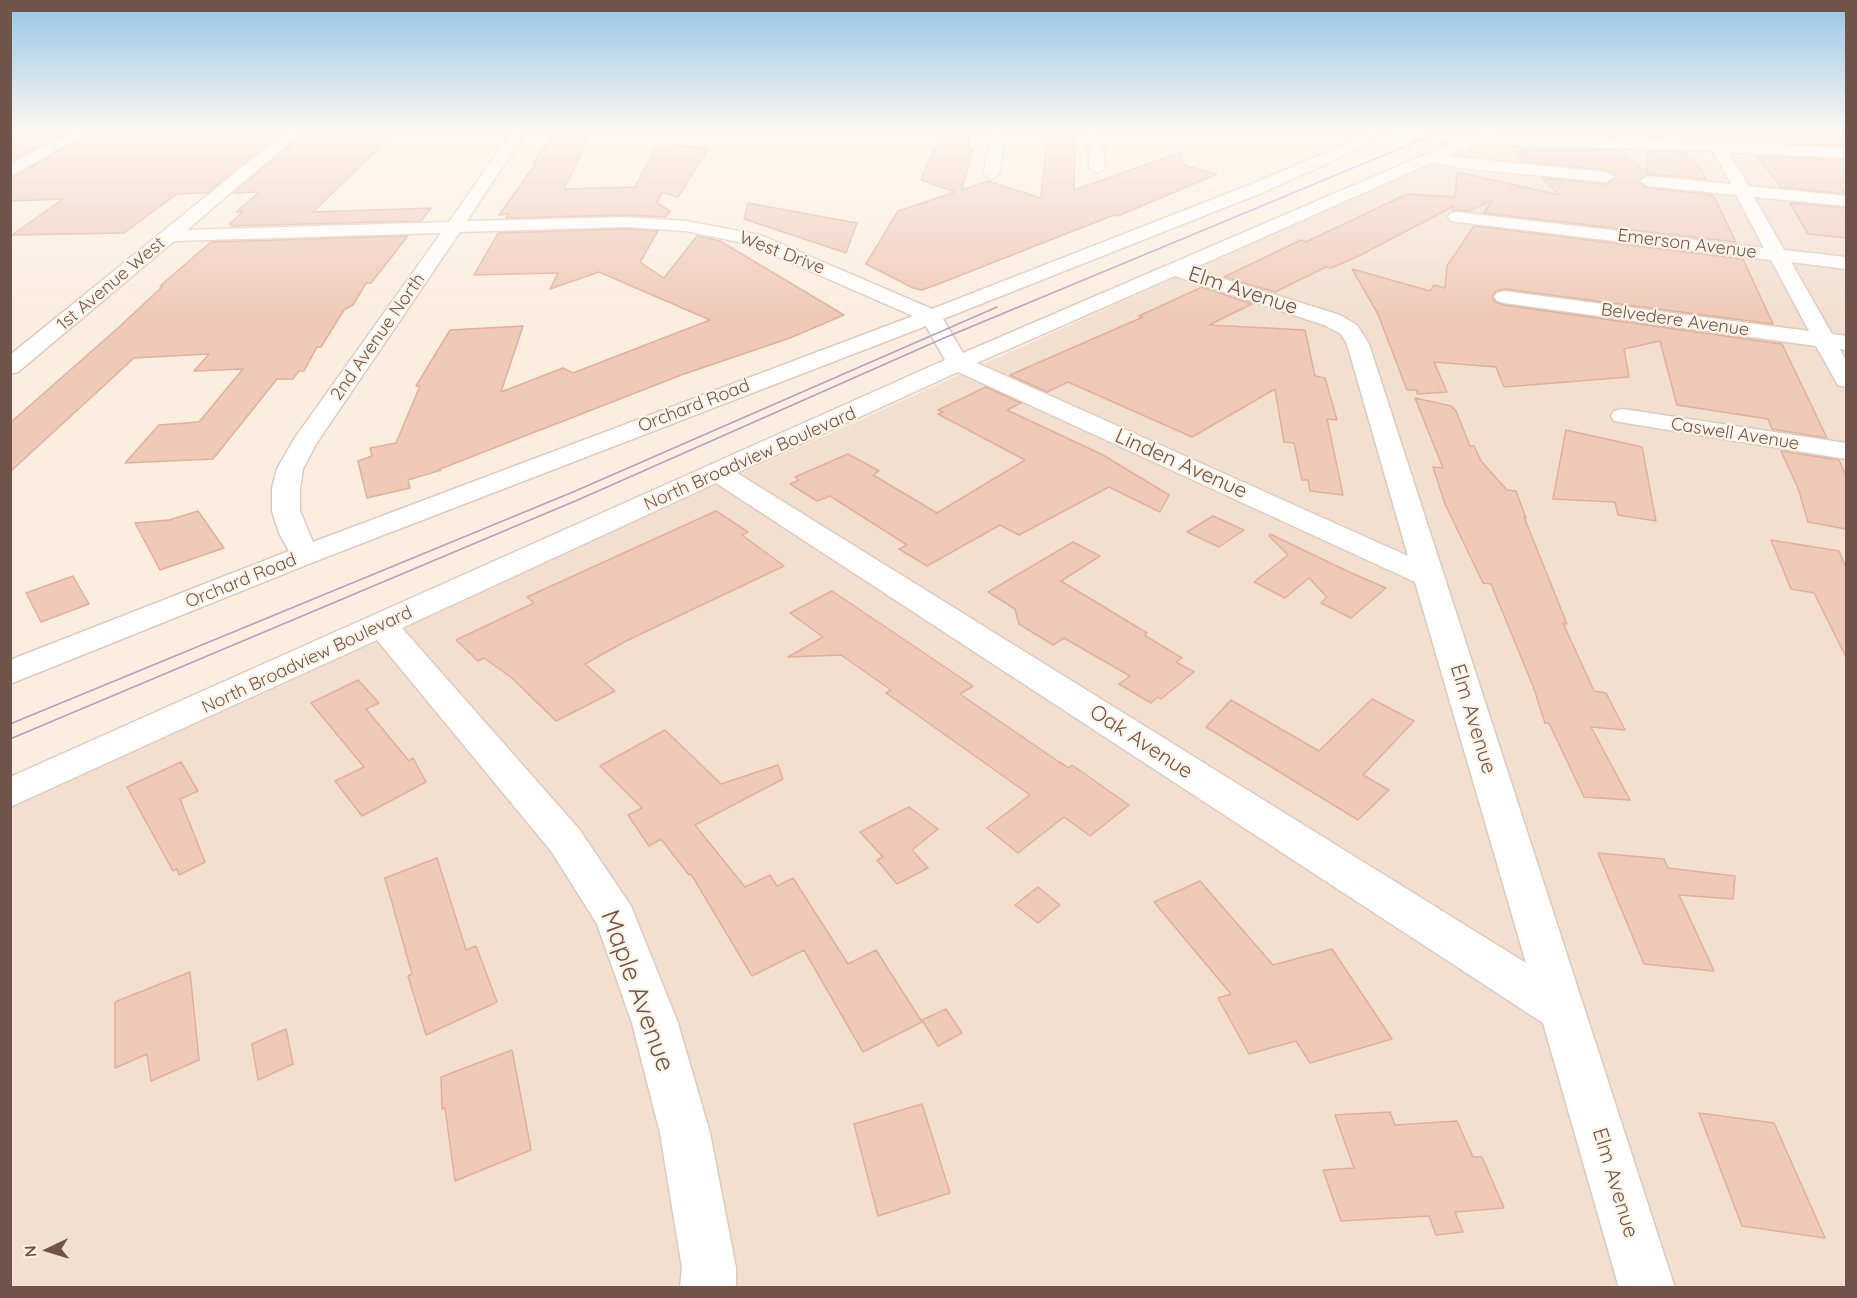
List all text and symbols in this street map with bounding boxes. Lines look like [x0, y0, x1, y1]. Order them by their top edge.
street label: Emerson Avenue [1616, 225, 1758, 263]
street label: West Drive [736, 227, 828, 279]
street label: 1st Avenue West [53, 233, 169, 335]
street label: Elm Avenue [1185, 261, 1301, 321]
street label: 2nd Avenue North [326, 269, 430, 405]
street label: Belvedere Avenue [1600, 299, 1750, 341]
street label: Orchard Road [635, 375, 753, 437]
street label: North Broadview Boulevard [641, 402, 859, 516]
street label: Caswell Avenue [1669, 413, 1801, 455]
street label: Linden Avenue [1111, 424, 1251, 504]
street label: Orchard Road [182, 549, 300, 613]
street label: North Broadview Boulevard [198, 602, 416, 718]
street label: Elm Avenue [1444, 661, 1502, 777]
street label: Oak Avenue [1085, 699, 1197, 785]
street label: Maple Avenue [593, 906, 681, 1076]
street label: Elm Avenue [1586, 1125, 1644, 1241]
north arrow [18, 1220, 78, 1280]
text: N [20, 1245, 40, 1258]

